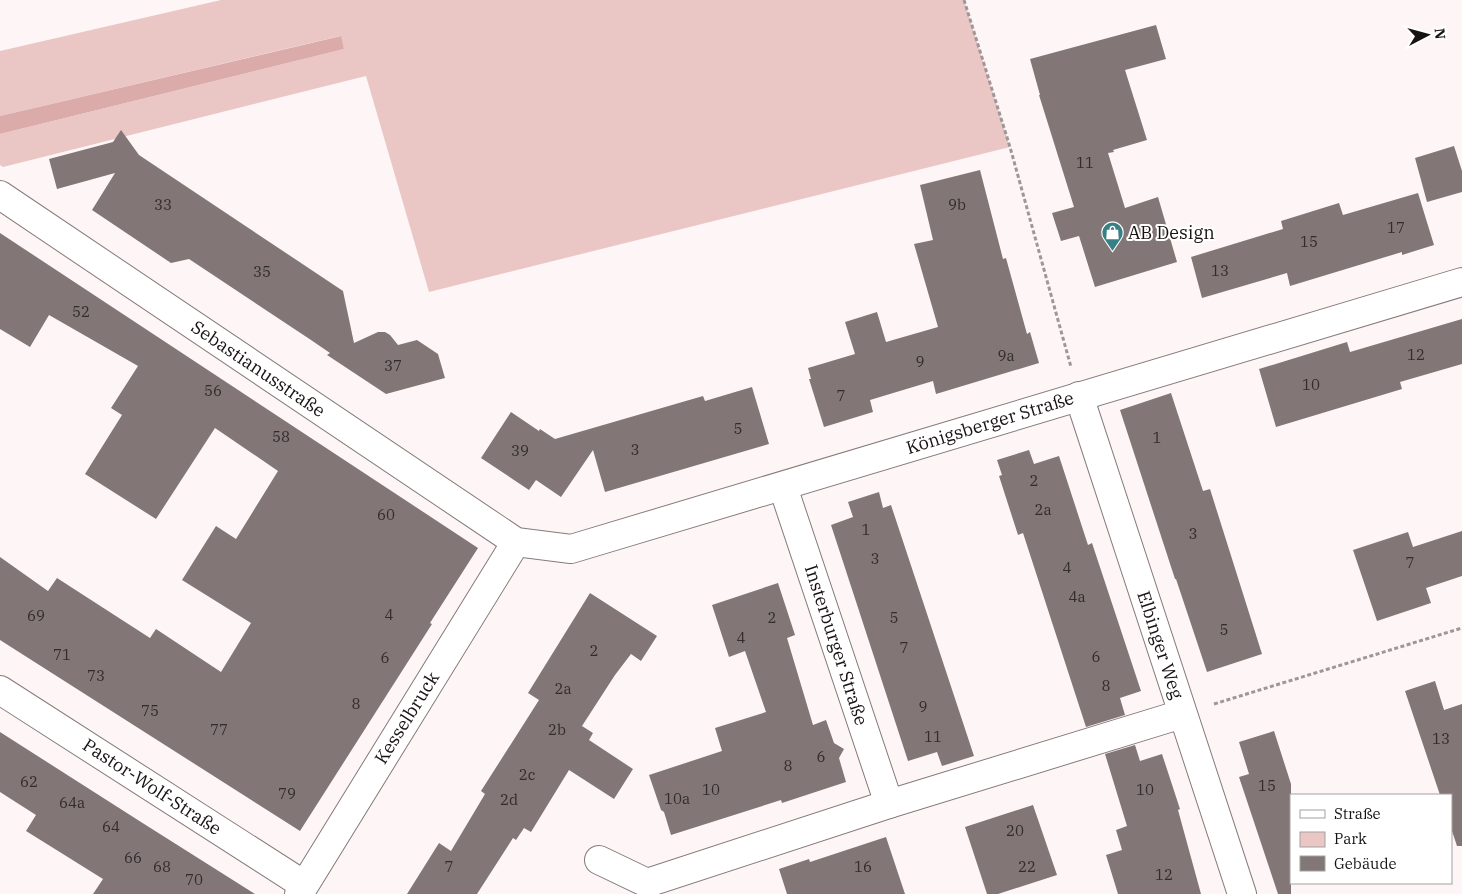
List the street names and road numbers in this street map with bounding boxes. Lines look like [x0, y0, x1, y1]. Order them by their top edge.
street label: Sebastianusstraße [187, 315, 330, 422]
street label: Königsberger Straße [903, 386, 1076, 459]
street label: Insterburger Straße [800, 562, 873, 728]
street label: Elbinger Weg [1132, 588, 1189, 702]
street label: Kesselbruck [369, 667, 444, 768]
street label: Pastor-Wolf-Straße [79, 733, 226, 840]

